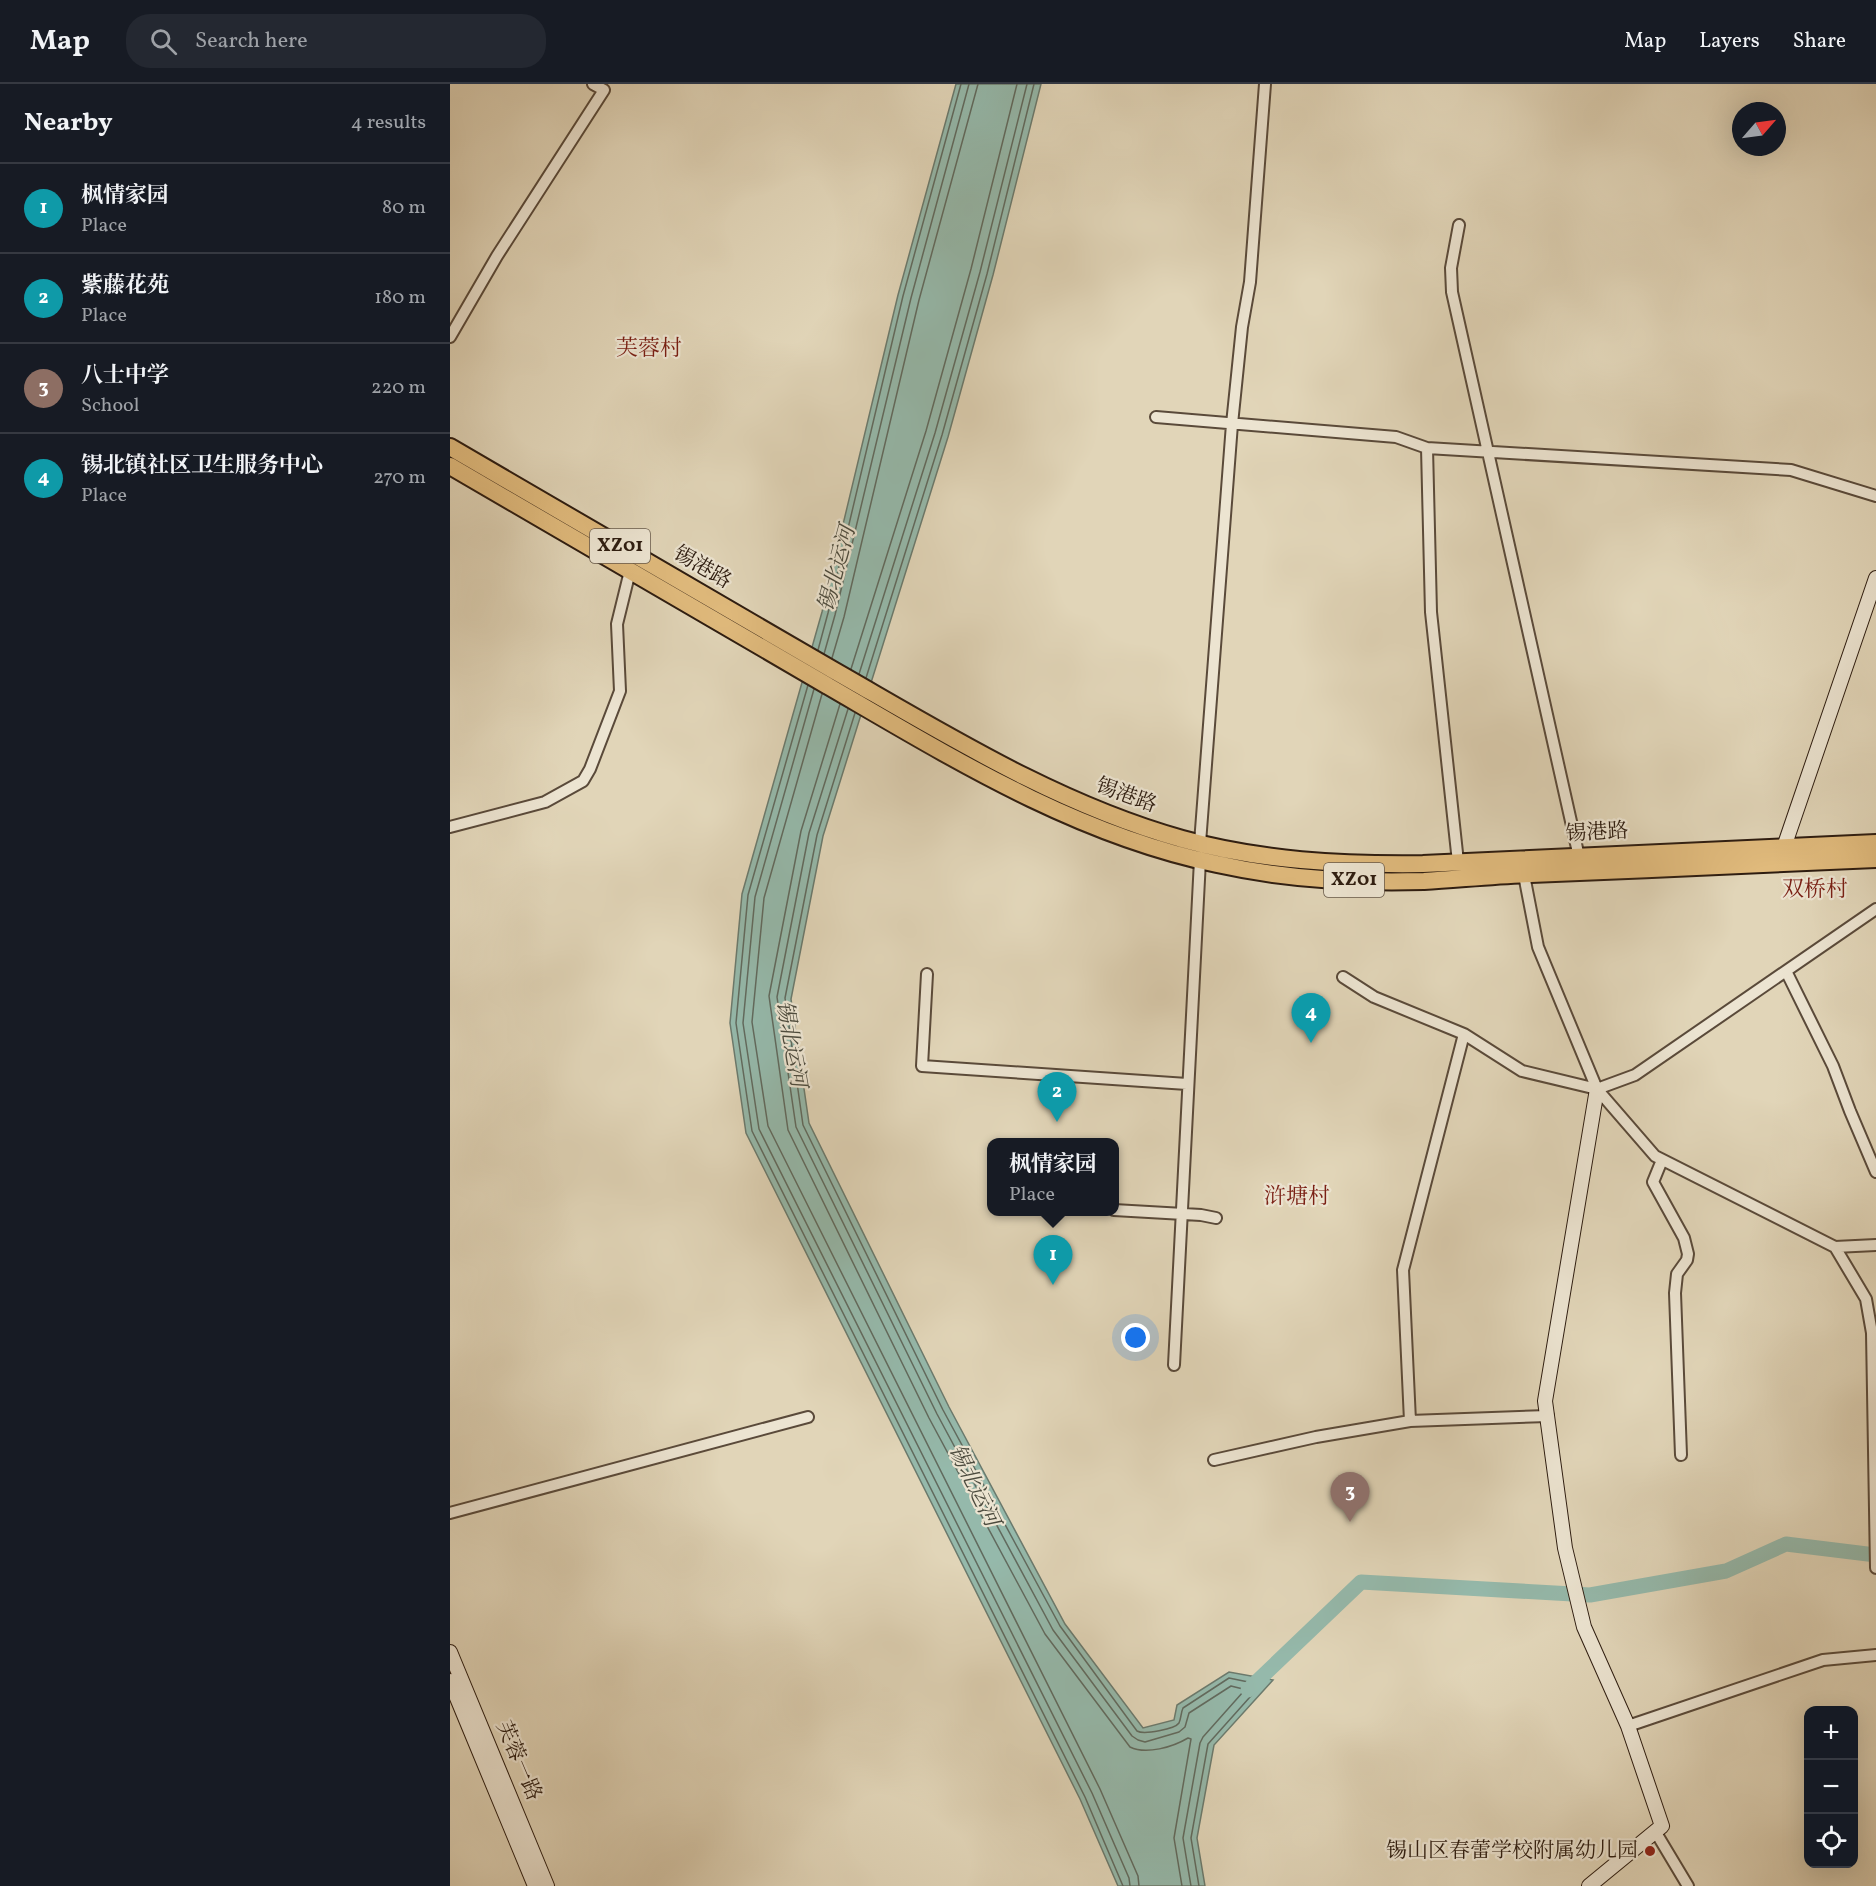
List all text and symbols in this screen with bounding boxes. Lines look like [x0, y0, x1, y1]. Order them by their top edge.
search box [126, 14, 546, 68]
text: Map [30, 22, 90, 61]
icon: search [147, 25, 180, 58]
text: Search here [195, 26, 308, 57]
text: Map [1624, 27, 1666, 56]
text: Layers [1699, 27, 1760, 56]
text: Share [1793, 27, 1846, 56]
north arrow [1732, 102, 1786, 156]
text: Nearby [24, 105, 113, 141]
text: 4 results [351, 109, 426, 137]
text: 枫情家园 [81, 181, 169, 212]
text: 1 [39, 194, 48, 222]
text: 80 m [382, 194, 426, 222]
text: Place [81, 212, 127, 240]
text: 紫藤花苑 [81, 271, 169, 302]
text: 2 [38, 284, 49, 312]
text: 180 m [374, 284, 426, 312]
text: Place [81, 302, 127, 330]
district label: 芙蓉村 [616, 334, 682, 365]
text: 八士中学 [81, 361, 169, 392]
text: 3 [38, 374, 49, 402]
text: 220 m [371, 374, 426, 402]
text: School [81, 392, 139, 420]
text: 锡北镇社区卫生服务中心 [81, 451, 323, 482]
text: 4 [37, 464, 50, 492]
text: 270 m [373, 464, 426, 492]
text: Place [81, 482, 127, 510]
water label: 锡北运河 [812, 519, 865, 616]
road number: XZ01 [590, 529, 650, 563]
street label: 锡港路 [667, 540, 737, 596]
street label: 锡港路 [1091, 772, 1161, 820]
street label: 锡港路 [1565, 817, 1629, 849]
road number: XZ01 [1324, 863, 1384, 897]
district label: 双桥村 [1782, 875, 1848, 906]
pin: 4 [1292, 994, 1330, 1043]
water label: 锡北运河 [767, 998, 814, 1094]
pin: 2 [1038, 1072, 1076, 1122]
popup [987, 1138, 1119, 1216]
text: 枫情家园 [1009, 1150, 1097, 1181]
text: Place [1009, 1181, 1055, 1209]
district label: 浒塘村 [1264, 1182, 1330, 1213]
pin: 1 [1034, 1236, 1072, 1285]
your location [1121, 1323, 1150, 1352]
water label: 锡北运河 [940, 1440, 1008, 1536]
pin: 3 [1330, 1472, 1370, 1522]
map controls [1804, 1706, 1858, 1868]
button: + [1804, 1706, 1858, 1760]
street label: 芙蓉一路 [488, 1717, 548, 1805]
button: − [1804, 1760, 1858, 1814]
button: locate [1804, 1814, 1858, 1868]
place label: 锡山区春蕾学校附属幼儿园 [1386, 1837, 1638, 1866]
marker: 锡山区春蕾学校附属幼儿园 [1643, 1844, 1657, 1858]

